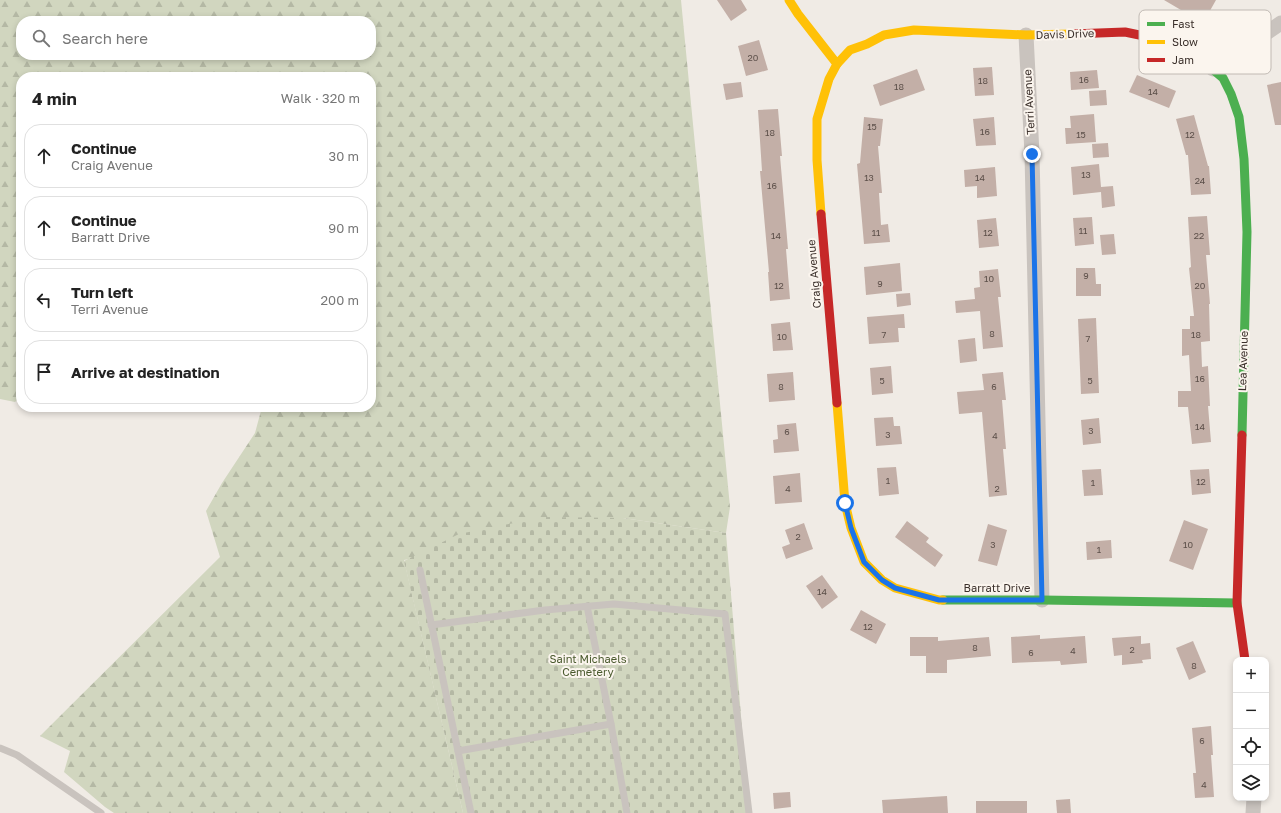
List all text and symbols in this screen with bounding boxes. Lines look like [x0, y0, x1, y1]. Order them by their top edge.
legend [1139, 10, 1271, 74]
search box [16, 16, 376, 60]
text: Fast [1172, 17, 1195, 30]
street label: Davis Drive [1035, 26, 1095, 41]
icon: search [30, 27, 52, 49]
text: Search here [62, 29, 148, 47]
text: Slow [1172, 35, 1198, 48]
house number: 20 [748, 52, 759, 63]
text: Jam [1172, 53, 1194, 66]
street label: Terri Avenue [1020, 69, 1037, 135]
house number: 16 [1079, 74, 1089, 85]
house number: 18 [978, 75, 988, 86]
house number: 18 [894, 81, 904, 92]
house number: 14 [1148, 86, 1158, 97]
text: 4 min [32, 88, 77, 109]
text: Walk · 320 m [281, 90, 360, 106]
house number: 15 [867, 121, 877, 132]
house number: 16 [980, 126, 990, 137]
house number: 18 [765, 127, 775, 138]
house number: 15 [1076, 129, 1086, 140]
house number: 12 [1185, 129, 1195, 140]
text: Continue [71, 139, 137, 157]
icon: ahead [33, 145, 55, 167]
route end [1023, 145, 1041, 163]
text: 30 m [329, 148, 359, 164]
text: Craig Avenue [71, 157, 153, 173]
house number: 13 [1081, 169, 1091, 180]
house number: 13 [864, 172, 874, 183]
house number: 14 [975, 172, 985, 183]
house number: 24 [1195, 175, 1206, 186]
house number: 16 [767, 180, 777, 191]
text: Continue [71, 211, 137, 229]
icon: ahead [33, 217, 55, 239]
text: 90 m [328, 220, 359, 236]
house number: 11 [1079, 225, 1088, 236]
house number: 11 [872, 227, 881, 238]
house number: 12 [983, 227, 993, 238]
text: Barratt Drive [71, 229, 150, 245]
house number: 14 [771, 230, 781, 241]
house number: 22 [1194, 230, 1204, 241]
street label: Craig Avenue [804, 239, 823, 309]
house number: 9 [1083, 270, 1089, 281]
house number: 10 [984, 273, 994, 284]
house number: 9 [877, 278, 883, 289]
house number: 12 [774, 280, 784, 291]
house number: 20 [1195, 280, 1206, 291]
text: Turn left [71, 283, 133, 301]
icon: left [33, 289, 55, 311]
text: 200 m [321, 292, 359, 308]
text: Terri Avenue [71, 301, 148, 317]
house number: 8 [989, 328, 995, 339]
house number: 7 [882, 329, 887, 340]
house number: 18 [1191, 329, 1201, 340]
house number: 10 [777, 331, 787, 342]
street label: Lea Avenue [1235, 331, 1250, 391]
house number: 7 [1086, 333, 1091, 344]
icon: arrive [33, 361, 55, 383]
text: Arrive at destination [71, 363, 220, 381]
house number: 16 [1195, 373, 1205, 384]
house number: 5 [879, 375, 885, 386]
house number: 5 [1087, 375, 1093, 386]
house number: 8 [778, 381, 784, 392]
house number: 6 [991, 381, 997, 392]
house number: 14 [1195, 421, 1205, 432]
house number: 3 [1088, 425, 1094, 436]
house number: 6 [784, 426, 790, 437]
house number: 3 [885, 429, 891, 440]
house number: 4 [992, 430, 998, 441]
house number: 1 [886, 475, 891, 486]
house number: 12 [1196, 476, 1206, 487]
house number: 1 [1091, 477, 1096, 488]
house number: 4 [785, 483, 791, 494]
house number: 2 [994, 483, 1000, 494]
route start [836, 494, 854, 512]
house number: 2 [795, 531, 801, 542]
house number: 3 [990, 539, 996, 550]
house number: 10 [1183, 539, 1193, 550]
house number: 1 [1097, 544, 1102, 555]
street label: Barratt Drive [964, 581, 1030, 594]
house number: 14 [817, 586, 827, 597]
house number: 12 [863, 621, 873, 632]
house number: 8 [972, 642, 978, 653]
house number: 2 [1129, 644, 1135, 655]
house number: 4 [1070, 645, 1076, 656]
house number: 6 [1028, 647, 1034, 658]
park label: Saint Michaels Cemetery [549, 652, 627, 678]
map controls [1233, 657, 1269, 801]
button: + [1233, 657, 1269, 693]
house number: 8 [1191, 660, 1197, 671]
button: − [1233, 693, 1269, 729]
button: locate [1233, 729, 1269, 765]
house number: 6 [1199, 735, 1205, 746]
button: layers [1233, 765, 1269, 801]
house number: 4 [1201, 779, 1207, 790]

